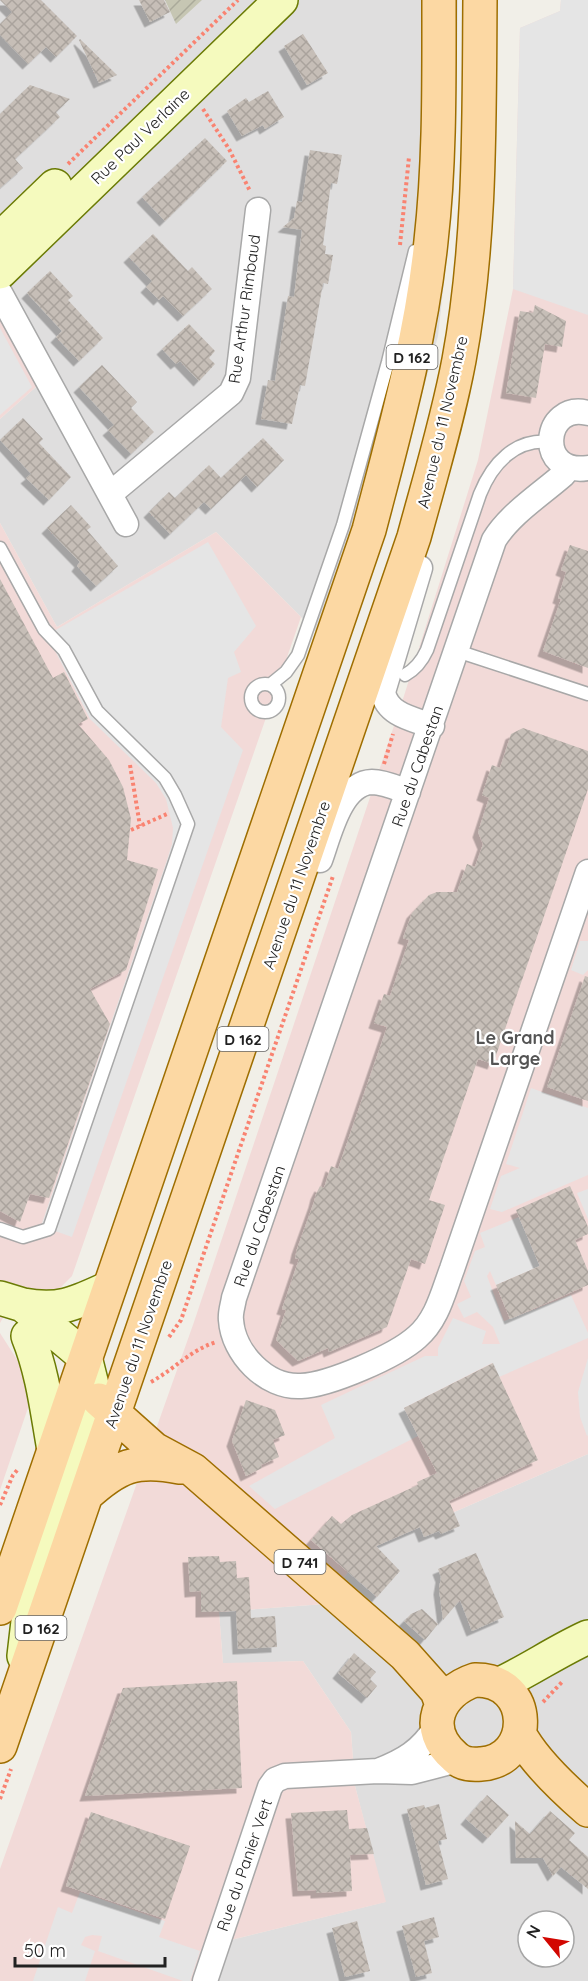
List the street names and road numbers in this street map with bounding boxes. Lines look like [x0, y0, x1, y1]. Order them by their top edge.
street label: Rue Paul Verlaine [86, 84, 194, 188]
street label: Rue Arthur Rimbaud [224, 233, 264, 385]
street label: Avenue du 11 Novembre [412, 334, 472, 510]
road number: D 162 [386, 345, 438, 369]
street label: Rue du Cabestan [387, 703, 447, 829]
street label: Avenue du 11 Novembre [258, 798, 334, 972]
road number: D 162 [218, 1027, 268, 1051]
street label: Rue du Cabestan [229, 1163, 289, 1289]
street label: Avenue du 11 Novembre [100, 1257, 176, 1431]
road number: D 741 [274, 1550, 326, 1574]
road number: D 162 [15, 1616, 66, 1640]
street label: Rue du Panier Vert [212, 1796, 276, 1934]

